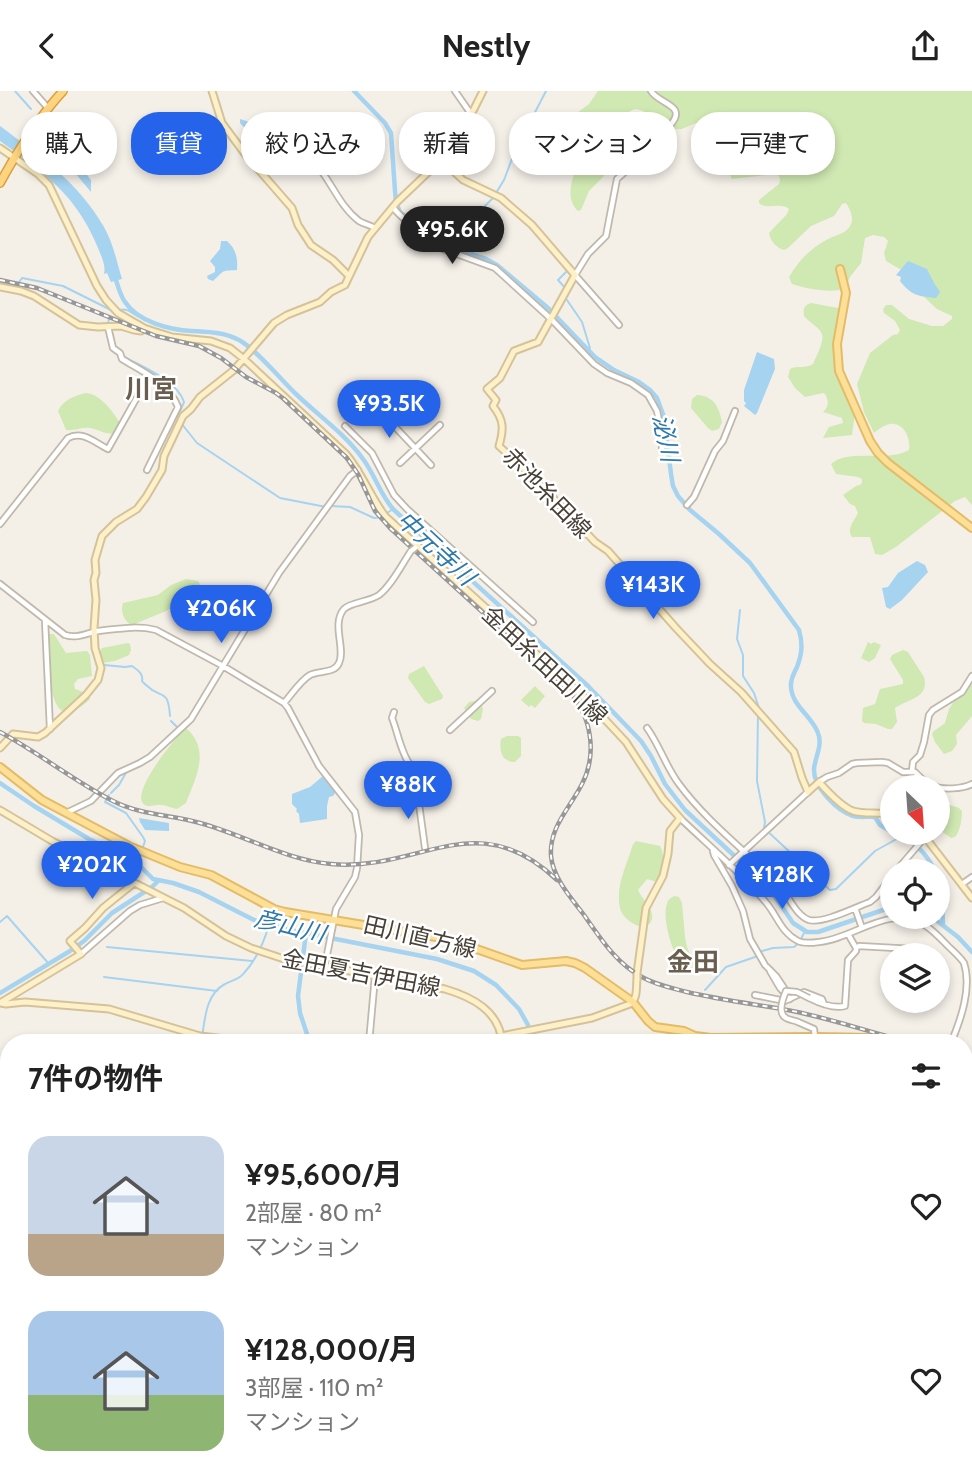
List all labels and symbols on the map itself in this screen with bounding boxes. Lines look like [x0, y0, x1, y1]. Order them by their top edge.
pin: ¥95.6K [395, 207, 509, 266]
district label: 川宮 [125, 373, 177, 405]
pin: ¥93.5K [332, 381, 446, 440]
water label: 泌川 [647, 412, 686, 467]
street label: 赤池糸田線 [497, 442, 597, 544]
water label: 中元寺川 [391, 505, 483, 593]
pin: ¥143K [604, 561, 702, 621]
pin: ¥206K [172, 585, 270, 645]
street label: 金田糸田田川線 [477, 600, 613, 730]
pin: ¥88K [367, 761, 449, 821]
north arrow [880, 775, 950, 845]
pin: ¥202K [43, 841, 141, 901]
pin: ¥128K [733, 851, 831, 911]
water label: 彦山川 [252, 903, 331, 950]
street label: 田川直方線 [361, 910, 479, 964]
street label: 金田夏吉伊田線 [279, 944, 443, 1002]
district label: 金田 [667, 946, 719, 978]

